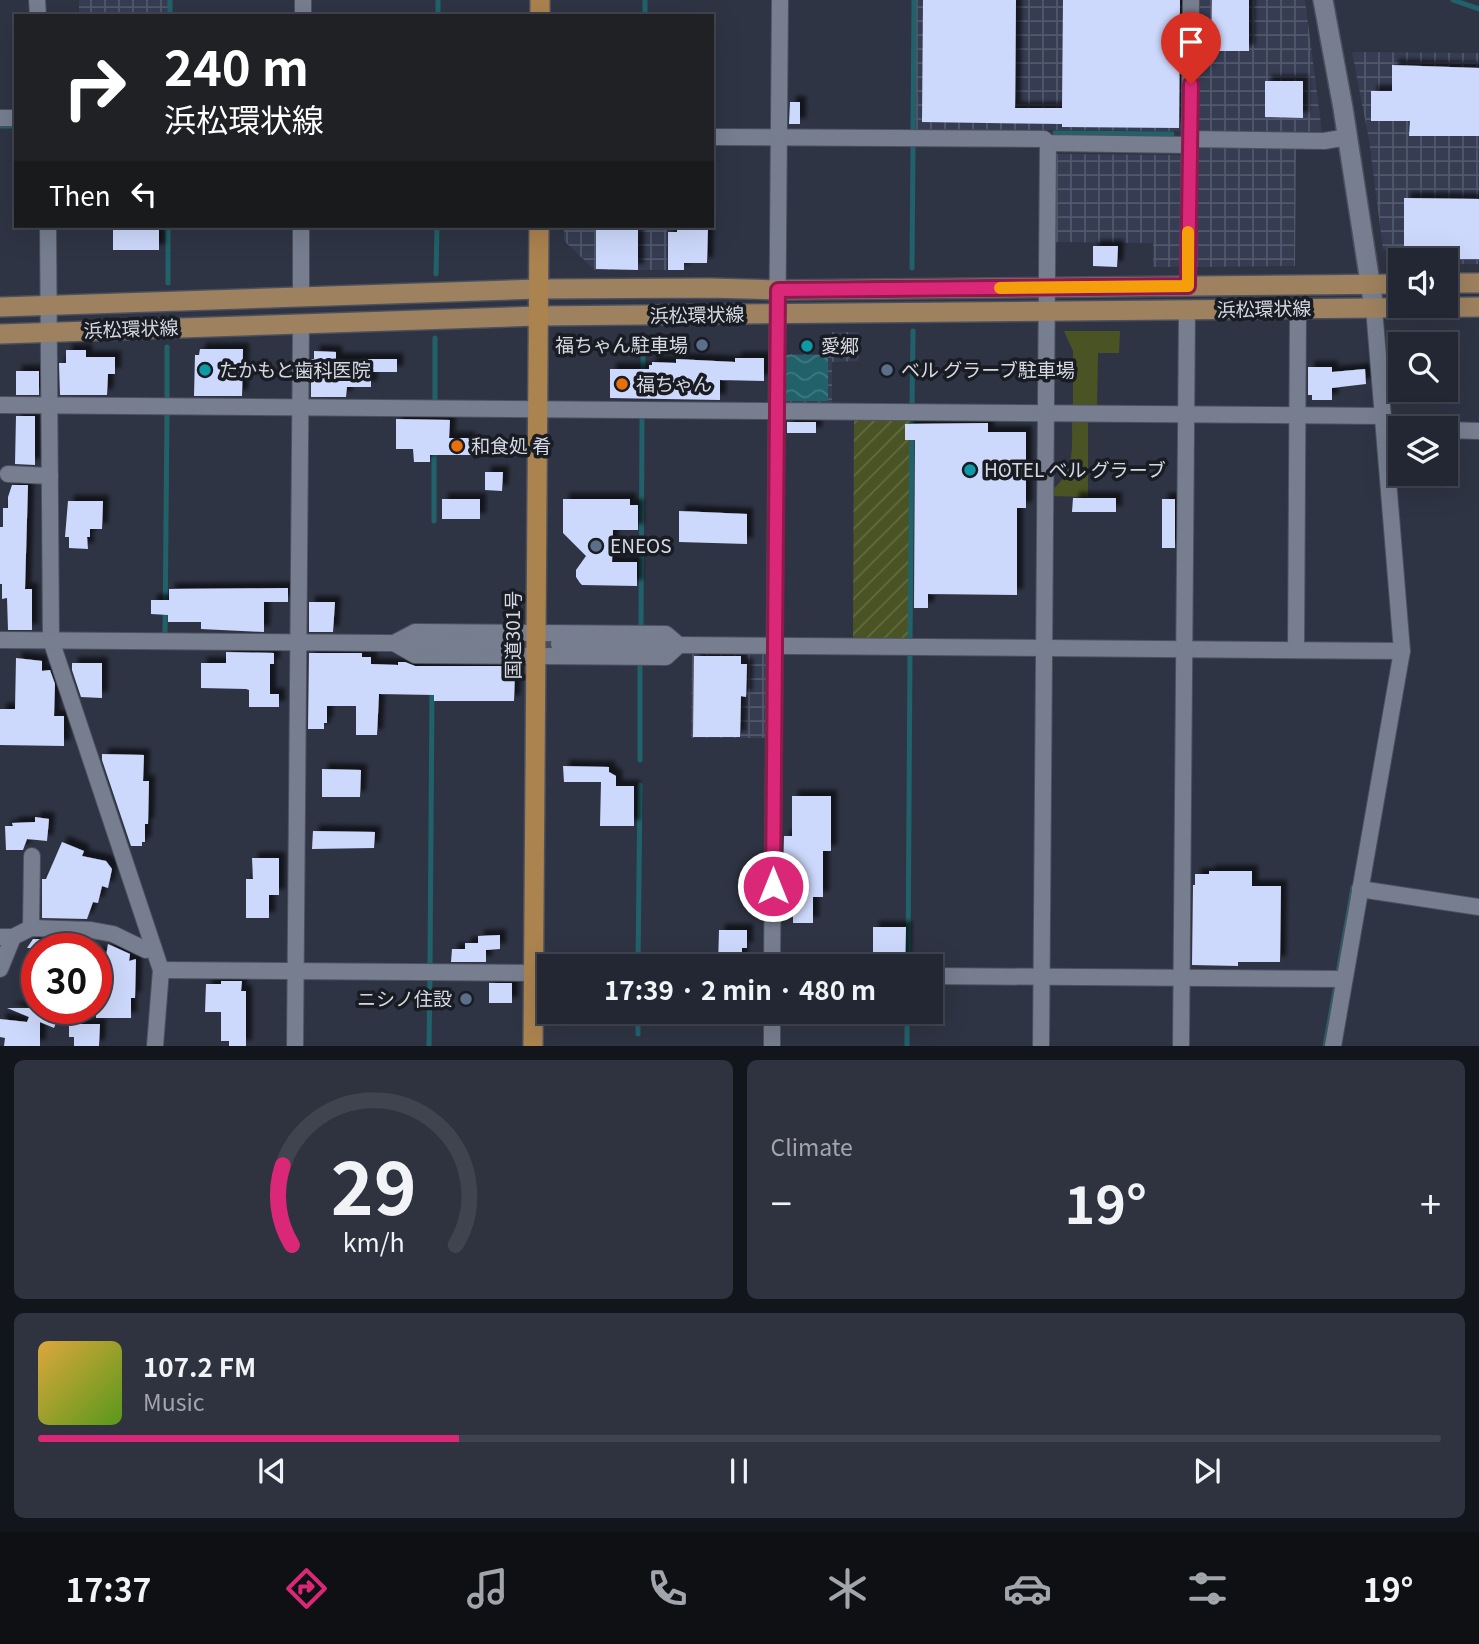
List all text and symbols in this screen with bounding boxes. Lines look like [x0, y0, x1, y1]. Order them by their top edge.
pin [1161, 12.0, 1221, 84]
icon: arrive [1172, 23, 1210, 61]
text: 240 m [164, 29, 309, 100]
icon: right [49, 42, 140, 133]
text: 浜松環状線 [164, 95, 324, 141]
icon: left [125, 175, 163, 213]
text: Then [49, 176, 111, 213]
map controls [1388, 248, 1458, 486]
button: sound [1388, 248, 1458, 318]
street label: 浜松環状線 [1216, 293, 1312, 322]
street label: 浜松環状線 [649, 299, 745, 328]
street label: 浜松環状線 [83, 312, 179, 343]
place label: 福ちゃん駐車場 [555, 330, 688, 357]
place label: 愛郷 [821, 331, 859, 358]
button: search [1388, 332, 1458, 402]
marker: 福ちゃん駐車場 [694, 337, 710, 353]
marker: 愛郷 [799, 338, 815, 354]
place label: たかもと歯科医院 [219, 355, 371, 382]
place label: ベル グラーブ駐車場 [901, 355, 1075, 382]
marker: たかもと歯科医院 [197, 362, 213, 378]
marker: ベル グラーブ駐車場 [879, 362, 895, 378]
place label: 福ちゃん [636, 369, 712, 396]
marker: 福ちゃん [614, 376, 630, 392]
button: layers [1388, 416, 1458, 486]
place label: 和食処 肴 [471, 431, 551, 458]
marker: 和食処 肴 [449, 438, 465, 454]
place label: HOTEL ベル グラーブ [984, 455, 1166, 482]
marker: HOTEL ベル グラーブ [962, 462, 978, 478]
place label: ENEOS [610, 531, 672, 558]
marker: ENEOS [588, 538, 604, 554]
street label: 国道301号 [498, 591, 525, 679]
position arrow [736, 849, 810, 923]
speed limit sign: 30 [21, 933, 112, 1024]
text: 17:39 · 2 min · 480 m [604, 970, 876, 1007]
place label: ニシノ住設 [357, 984, 452, 1011]
marker: ニシノ住設 [458, 991, 474, 1007]
text: Climate [771, 1129, 853, 1163]
text: 29 [330, 1132, 416, 1237]
text: 19° [1065, 1164, 1147, 1239]
text: − [771, 1174, 792, 1229]
text: + [1420, 1174, 1441, 1229]
text: km/h [342, 1223, 404, 1259]
text: 107.2 FM [143, 1347, 256, 1384]
text: Music [143, 1384, 204, 1418]
icon: previous [253, 1452, 291, 1490]
icon: pause [720, 1452, 758, 1490]
icon: next [1188, 1452, 1226, 1490]
icon: directions [282, 1564, 331, 1613]
icon: music [463, 1564, 512, 1613]
icon: phone [643, 1564, 692, 1613]
icon: climate [823, 1564, 872, 1613]
icon: car [1003, 1564, 1052, 1613]
icon: filters [1183, 1564, 1232, 1613]
text: 17:37 [66, 1565, 151, 1611]
text: 19° [1363, 1565, 1413, 1611]

